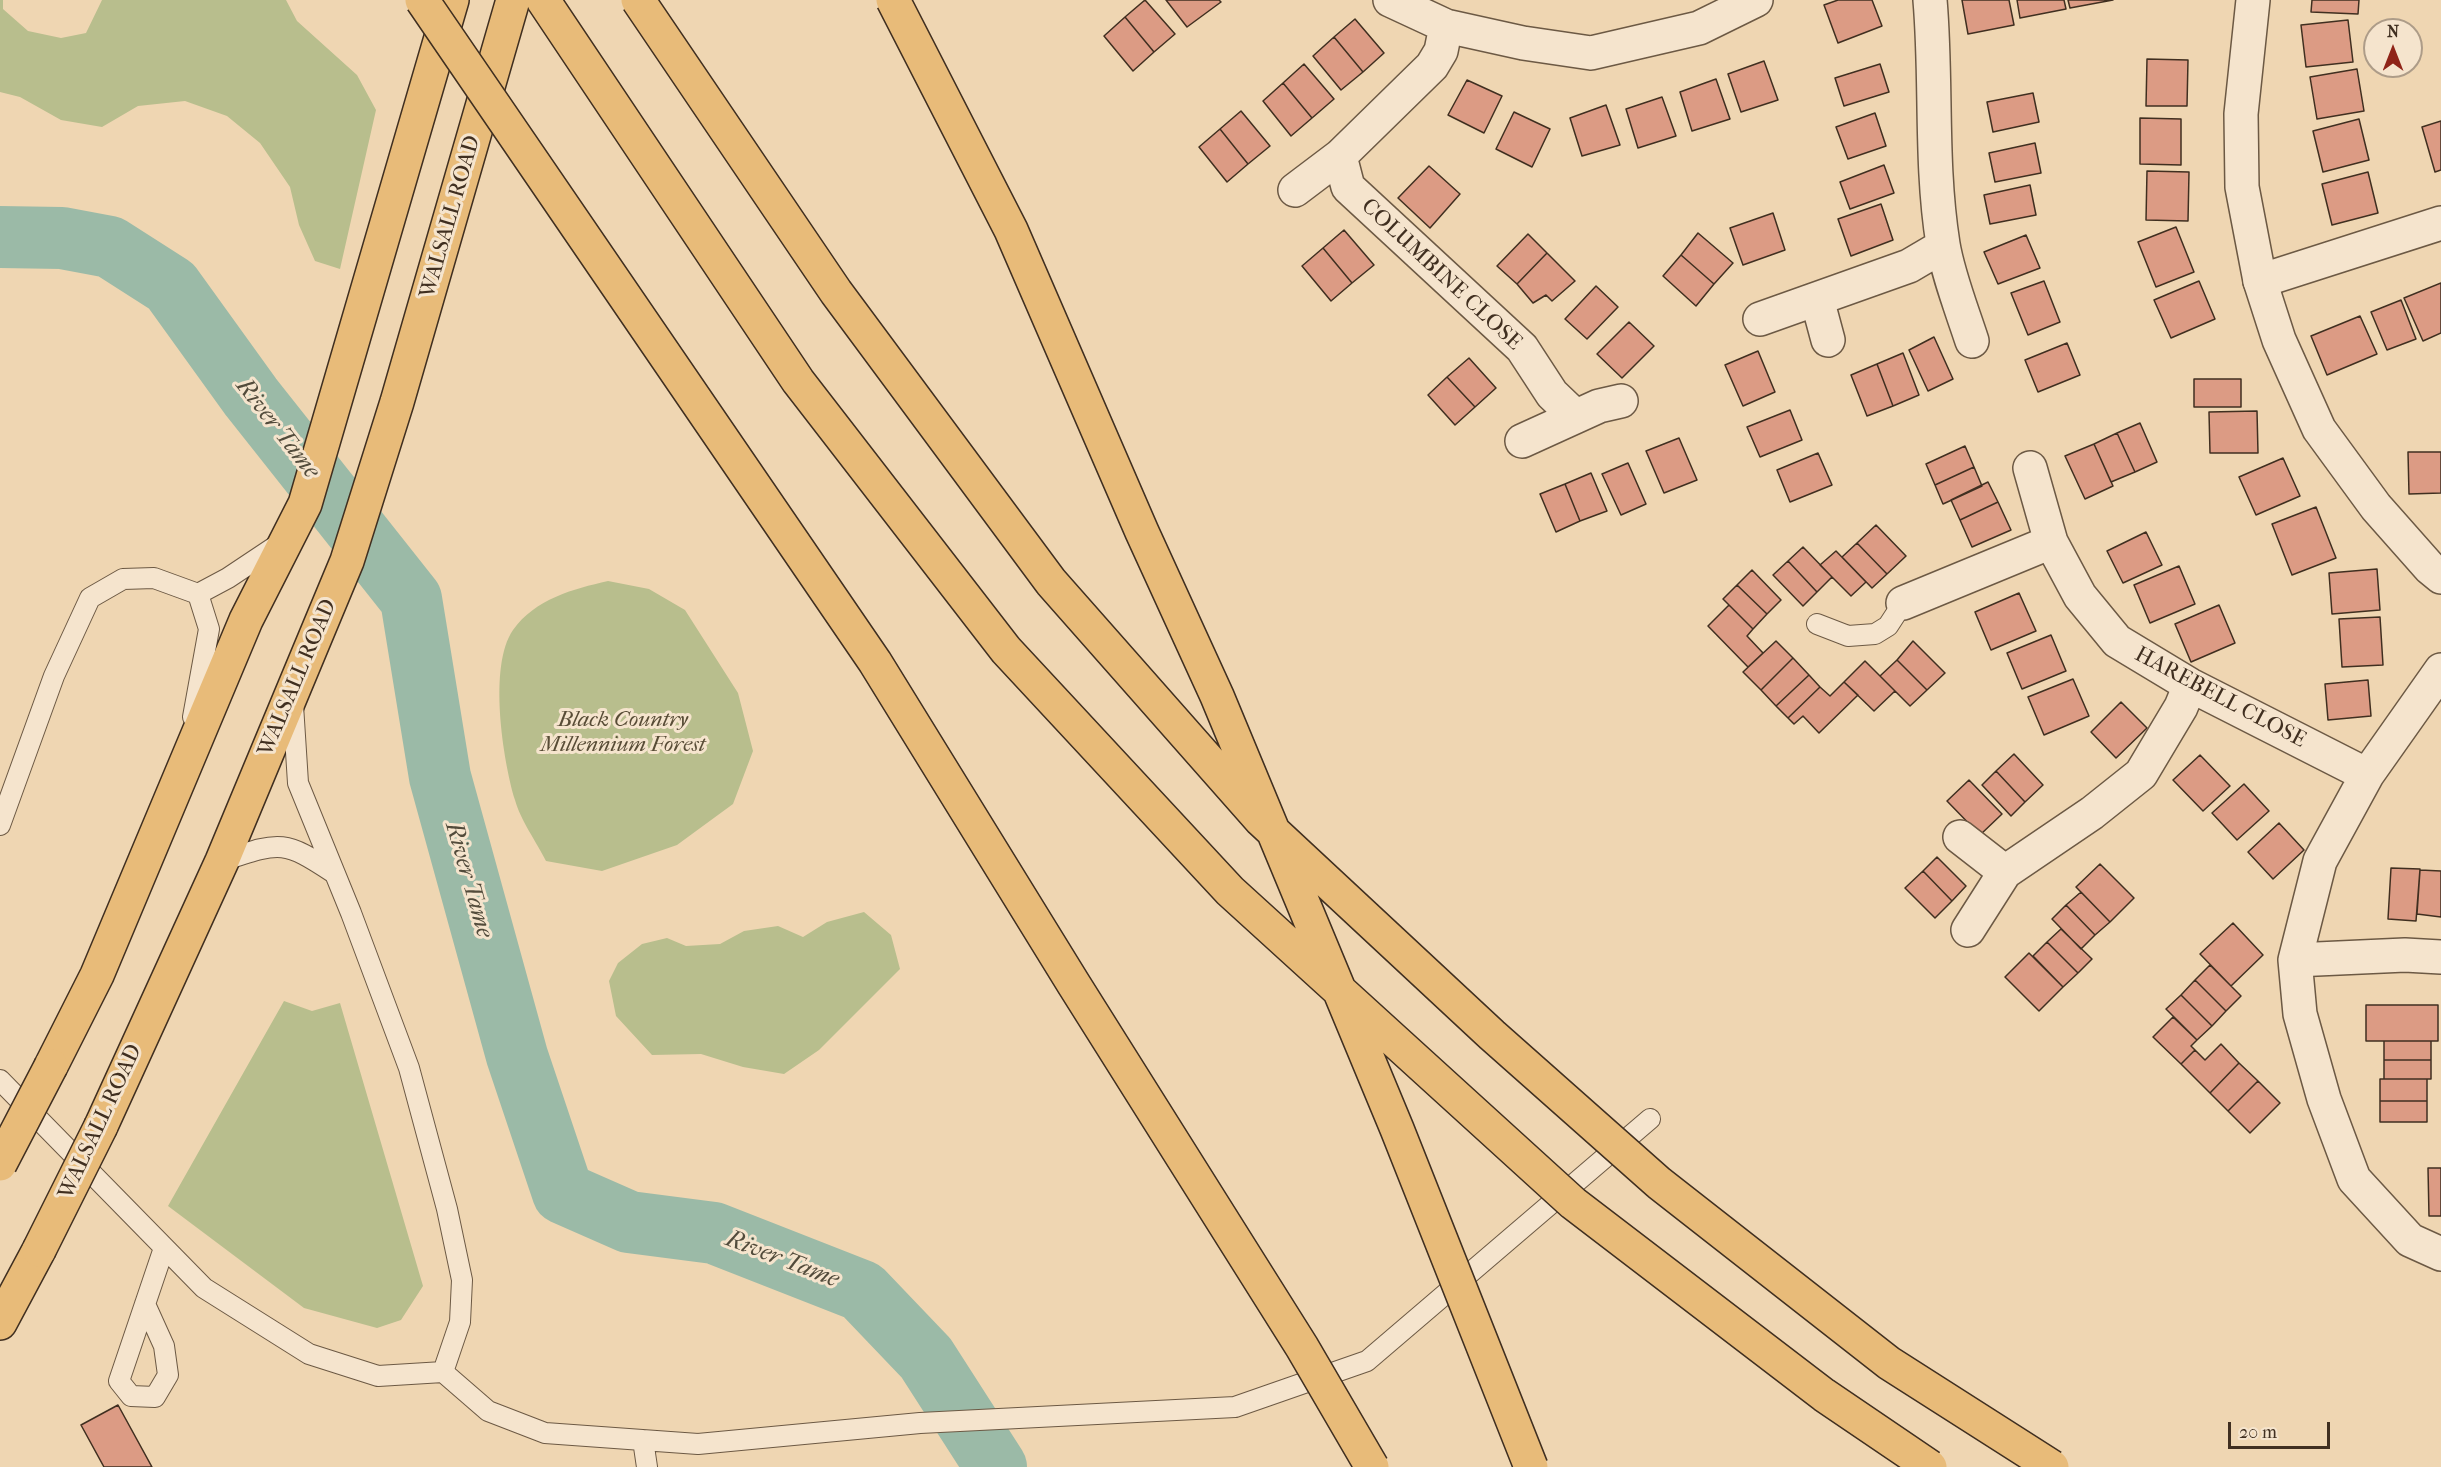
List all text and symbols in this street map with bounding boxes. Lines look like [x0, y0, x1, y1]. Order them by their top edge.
north arrow [2363, 18, 2423, 78]
text: N [2387, 22, 2399, 41]
street label: WALSALL ROAD [415, 133, 487, 301]
street label: COLUMBINE CLOSE [1355, 194, 1527, 356]
water label: River Tame [229, 373, 325, 485]
street label: WALSALL ROAD [253, 596, 343, 760]
street label: HAREBELL CLOSE [2130, 642, 2310, 754]
park label: Black Country Millennium Forest [541, 708, 705, 760]
water label: River Tame [438, 819, 498, 941]
street label: WALSALL ROAD [54, 1040, 148, 1204]
water label: River Tame [721, 1225, 843, 1295]
scale bar [2231, 1410, 2333, 1448]
text: 20 m [2239, 1422, 2277, 1443]

